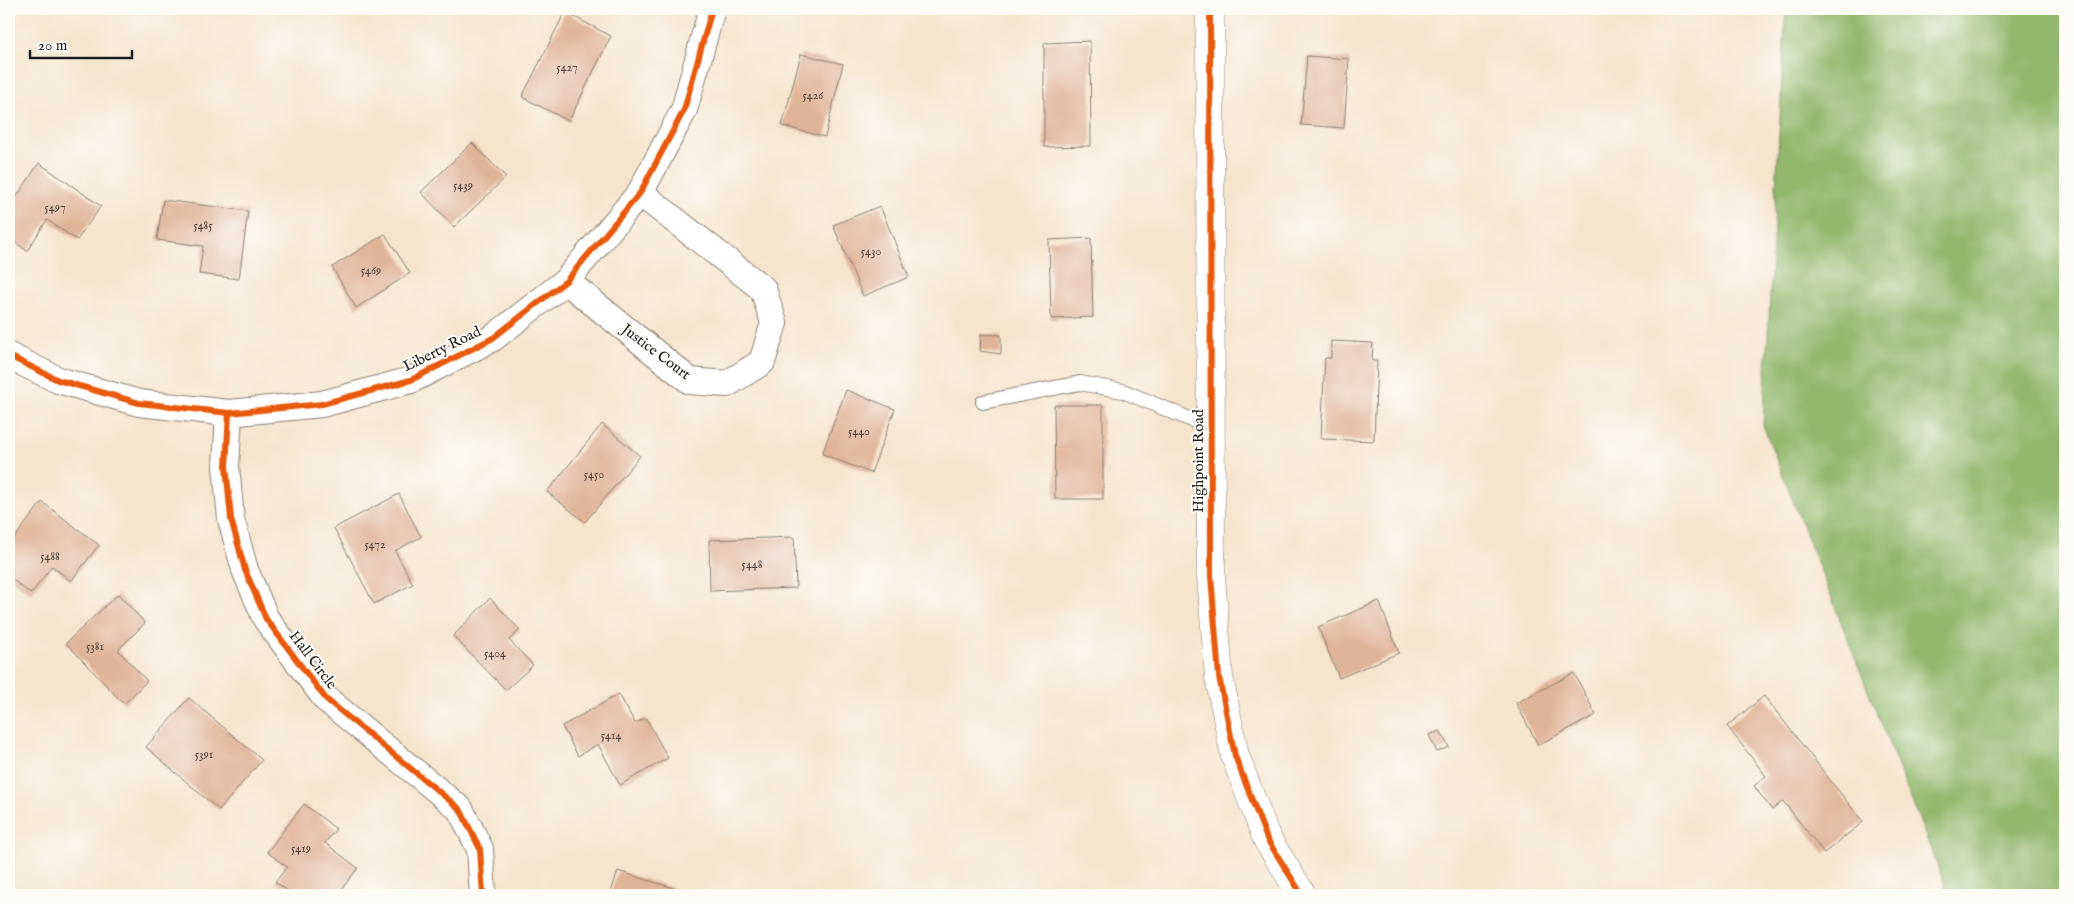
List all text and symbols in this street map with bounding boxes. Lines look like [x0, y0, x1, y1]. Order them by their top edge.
scale bar [30, 28, 132, 60]
text: 20 m [38, 36, 68, 55]
house number: 5427 [556, 60, 578, 75]
house number: 5426 [803, 88, 824, 103]
house number: 5439 [453, 178, 473, 193]
house number: 5497 [44, 200, 66, 215]
house number: 5485 [193, 218, 213, 233]
house number: 5430 [861, 244, 881, 259]
house number: 5469 [361, 263, 381, 278]
street label: Justice Court [616, 319, 694, 384]
street label: Liberty Road [400, 321, 485, 376]
street label: Highpoint Road [1189, 408, 1208, 513]
house number: 5440 [848, 424, 870, 439]
house number: 5450 [584, 467, 604, 482]
house number: 5472 [364, 537, 386, 552]
house number: 5488 [40, 549, 60, 564]
house number: 5448 [742, 557, 763, 572]
street label: Hall Circle [285, 627, 341, 693]
house number: 5381 [86, 639, 104, 654]
house number: 5404 [484, 646, 506, 661]
house number: 5414 [601, 728, 621, 743]
house number: 5391 [195, 747, 213, 762]
house number: 5419 [291, 841, 311, 856]

